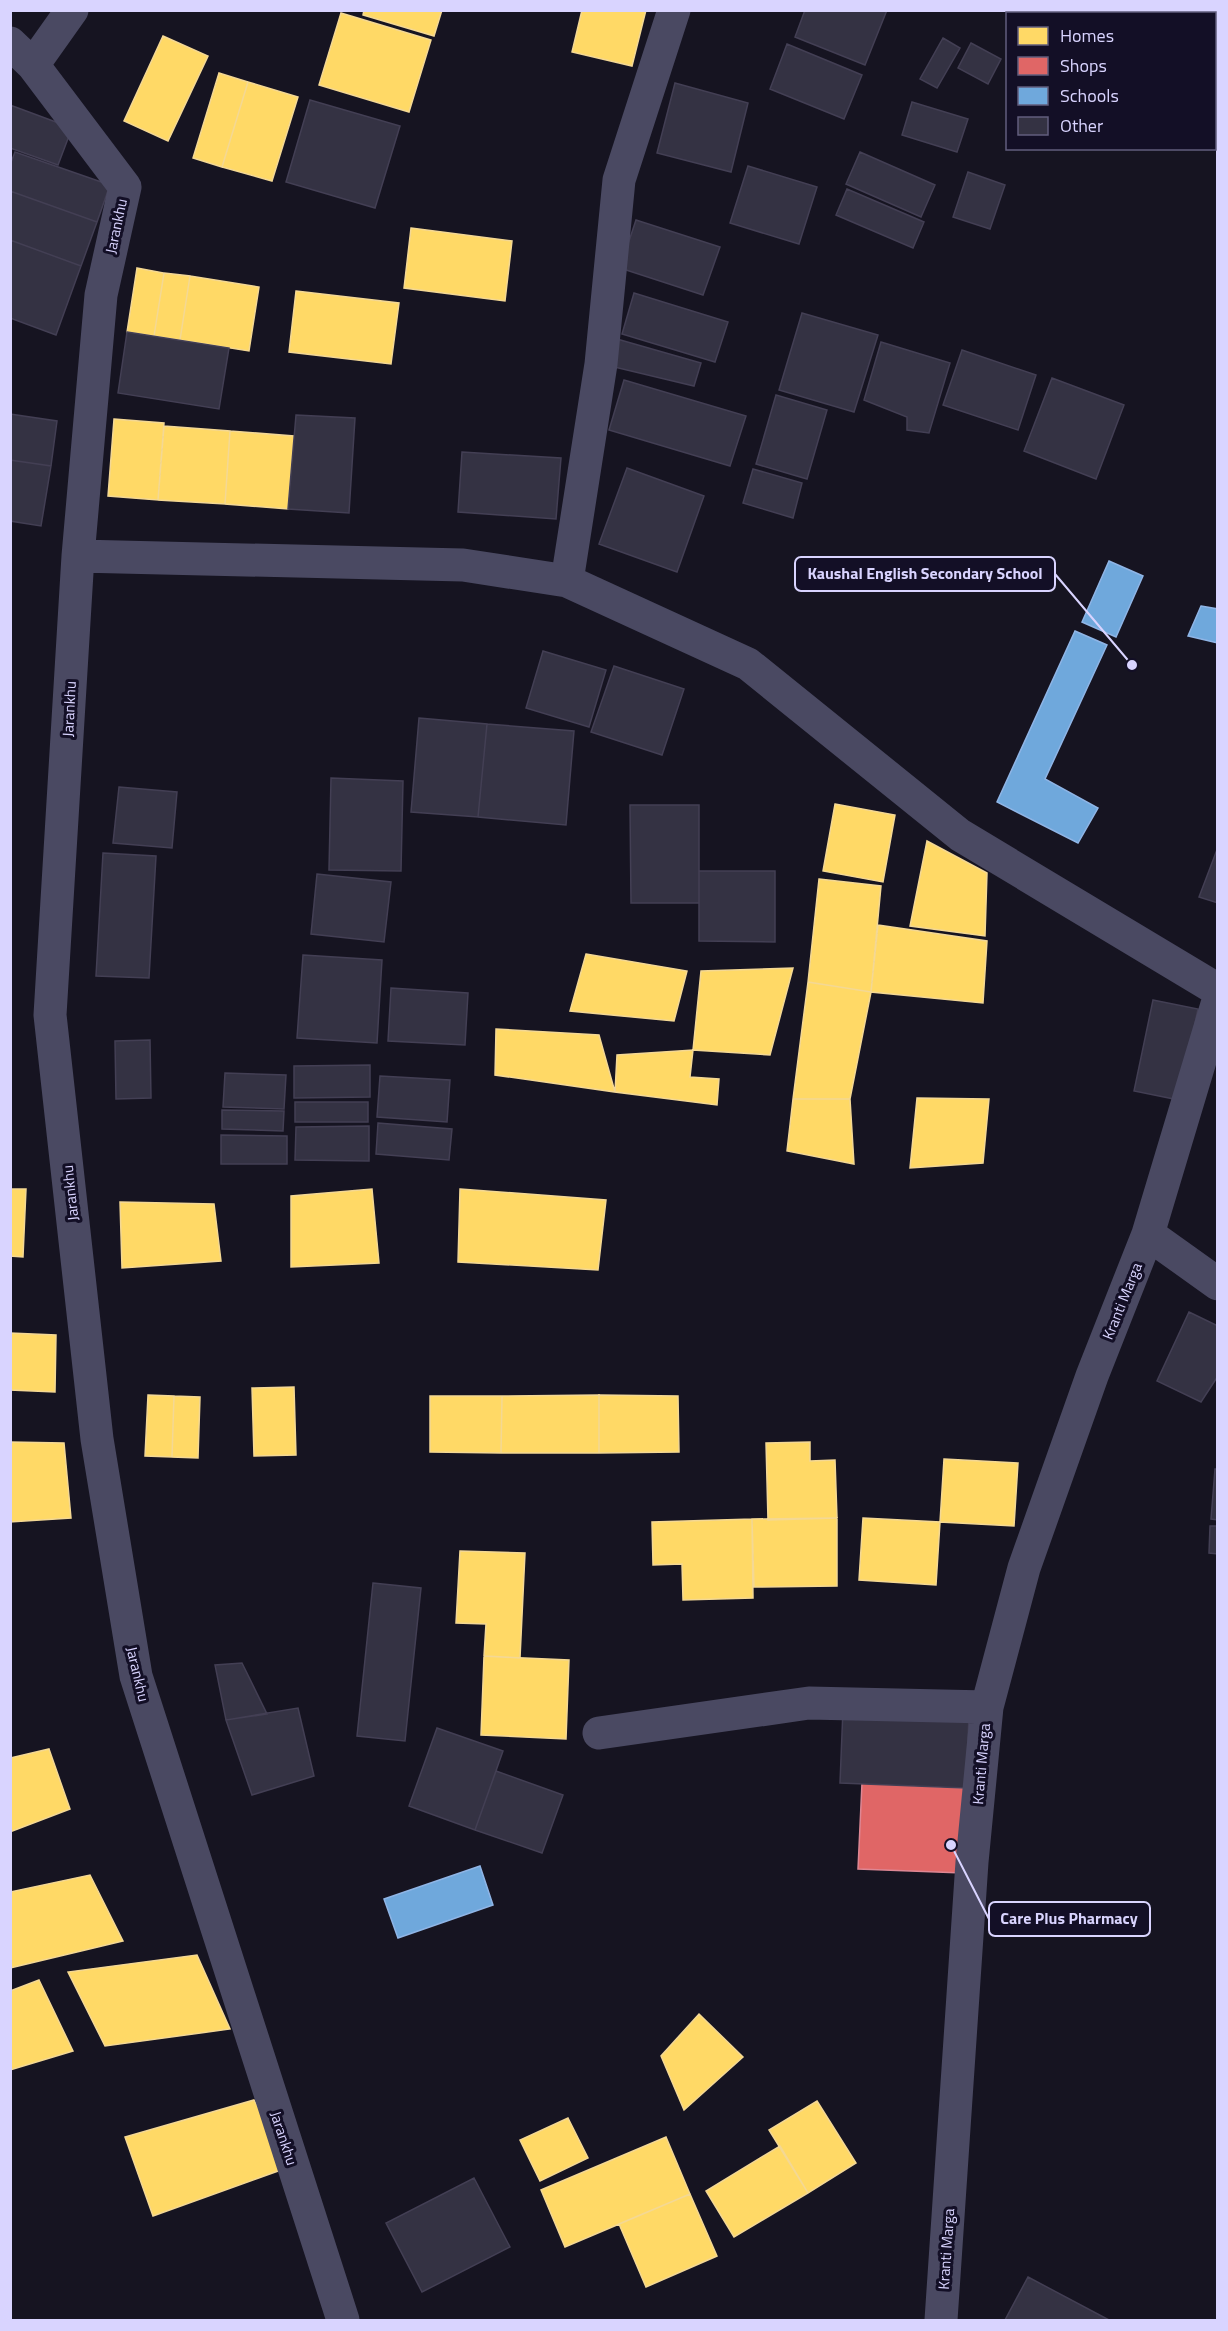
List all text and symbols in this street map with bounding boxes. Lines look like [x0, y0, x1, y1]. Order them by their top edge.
legend [1006, 12, 1216, 150]
text: Homes [1060, 22, 1114, 49]
text: Shops [1060, 52, 1107, 79]
text: Schools [1060, 82, 1119, 109]
text: Other [1060, 112, 1103, 139]
street label: Jarankhu [99, 196, 133, 256]
callout: Kaushal English Secondary School [795, 557, 1055, 591]
text: Kaushal English Secondary School [807, 561, 1043, 585]
street label: Jarankhu [56, 681, 82, 737]
street label: Jarankhu [56, 1164, 84, 1222]
street label: Kranti Marga [1096, 1258, 1148, 1343]
street label: Jarankhu [121, 1644, 155, 1704]
street label: Kranti Marga [966, 1722, 996, 1806]
callout: Care Plus Pharmacy [989, 1902, 1150, 1936]
text: Care Plus Pharmacy [1000, 1906, 1138, 1930]
street label: Jarankhu [264, 2108, 304, 2168]
street label: Kranti Marga [932, 2207, 960, 2290]

